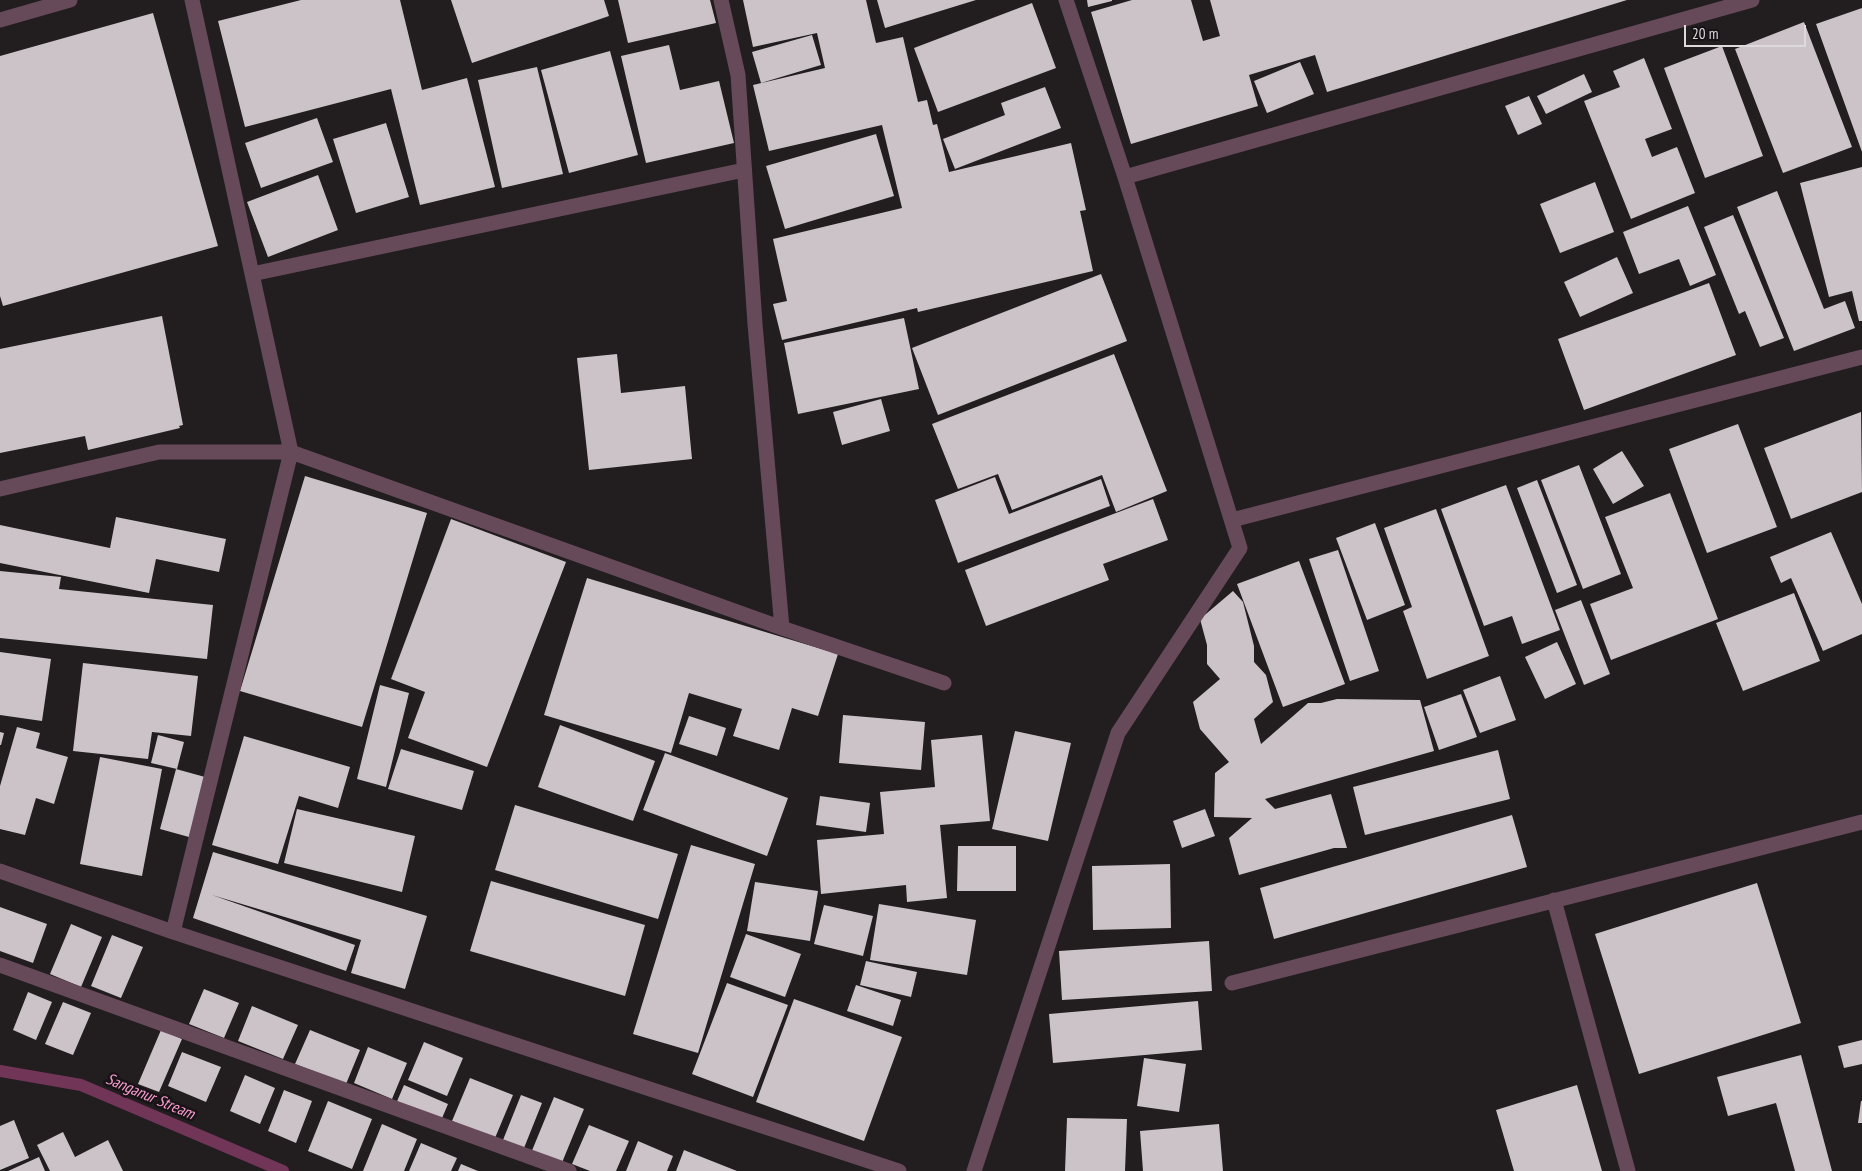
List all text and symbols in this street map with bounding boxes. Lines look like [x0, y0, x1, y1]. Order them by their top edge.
scale bar [1687, 15, 1810, 47]
text: 20 m [1692, 24, 1718, 43]
water label: Sanganur Stream [103, 1070, 197, 1124]

